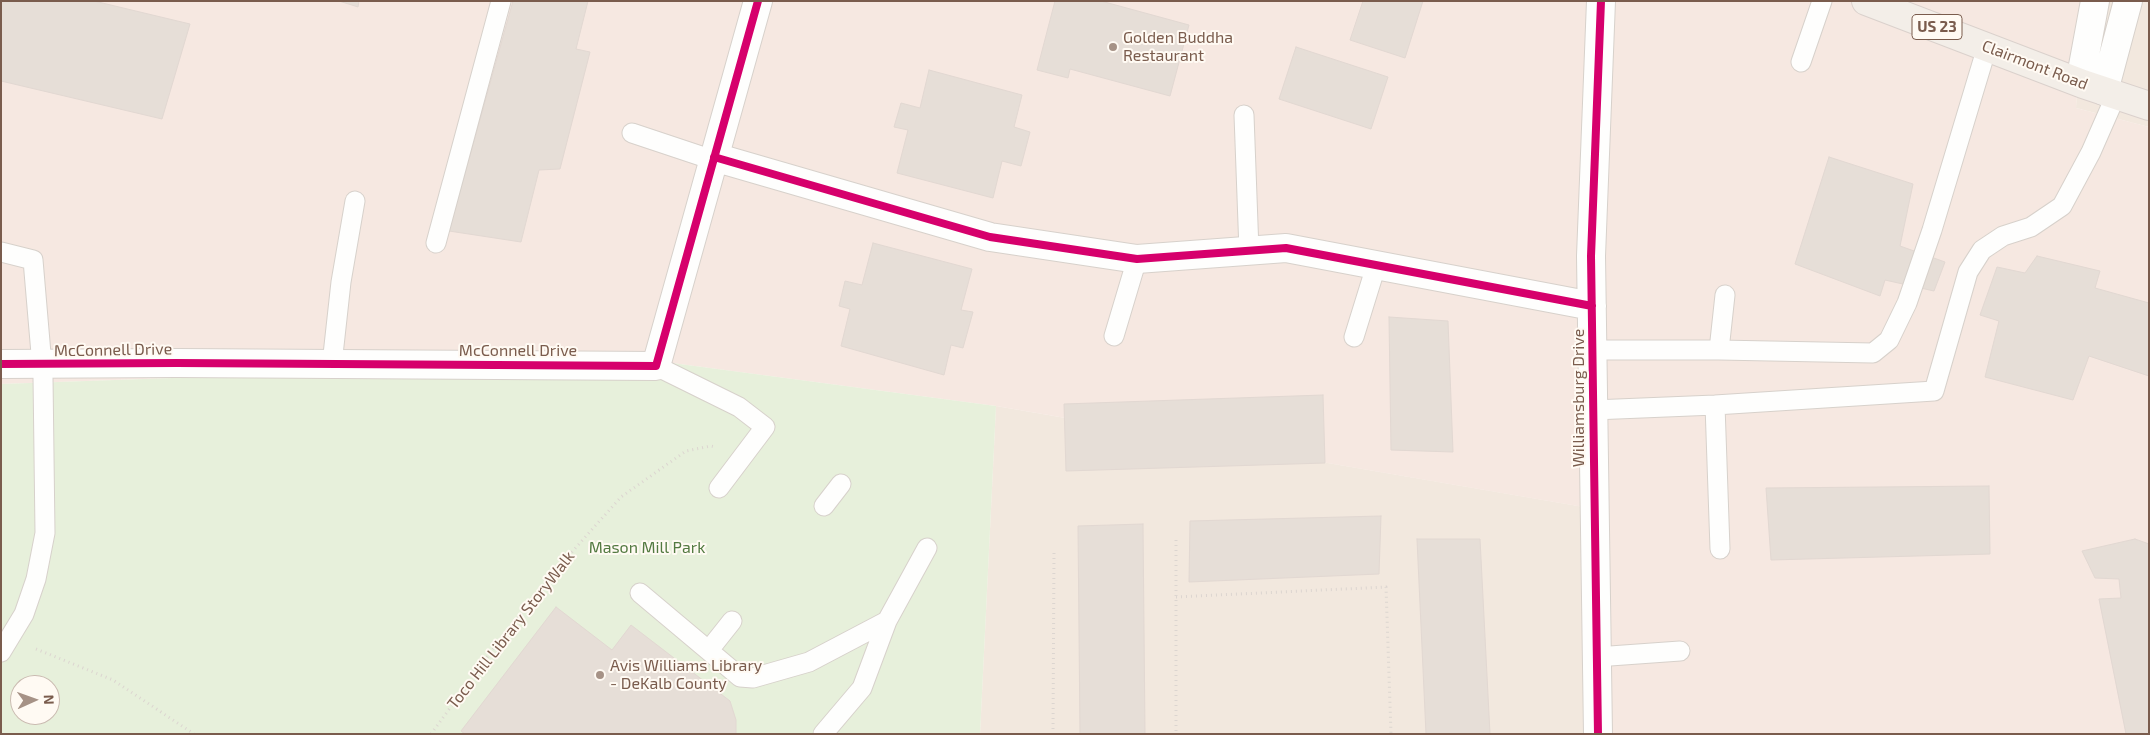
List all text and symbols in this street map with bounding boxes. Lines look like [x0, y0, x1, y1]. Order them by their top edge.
road number: US 23 [1912, 15, 1962, 40]
place label: Golden Buddha Restaurant [1123, 28, 1233, 66]
street label: Clairmont Road [1979, 36, 2091, 94]
marker: Golden Buddha Restaurant [1107, 41, 1119, 53]
street label: Williamsburg Drive [1569, 329, 1589, 467]
street label: McConnell Drive [54, 339, 172, 361]
street label: McConnell Drive [459, 341, 577, 361]
park label: Mason Mill Park [589, 538, 705, 558]
street label: Toco Hill Library StoryWalk [443, 547, 579, 713]
place label: Avis Williams Library - DeKalb County [610, 656, 762, 694]
marker: Avis Williams Library - DeKalb County [594, 669, 606, 681]
north arrow [10, 675, 60, 725]
text: N [41, 694, 58, 705]

